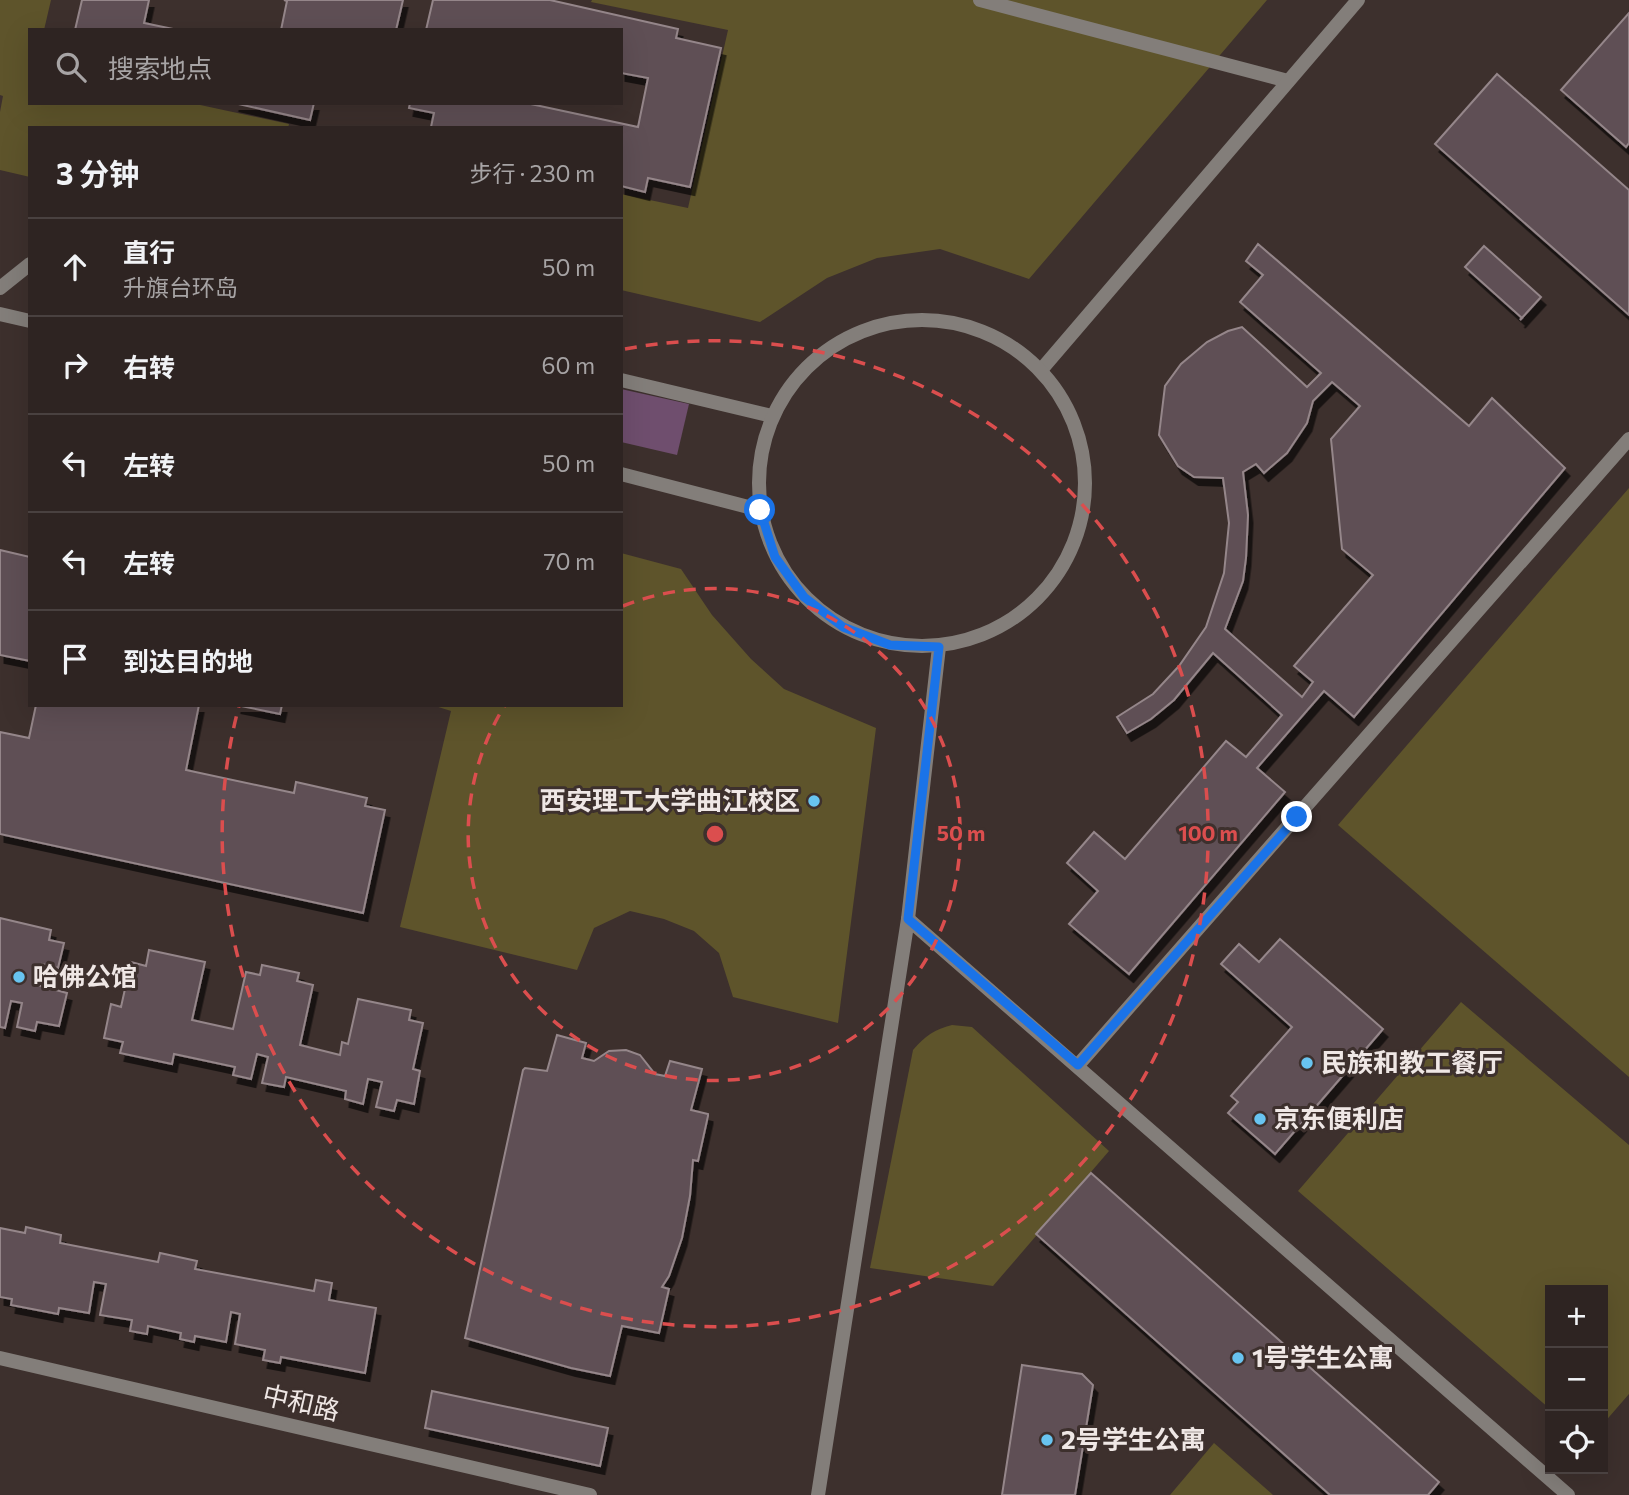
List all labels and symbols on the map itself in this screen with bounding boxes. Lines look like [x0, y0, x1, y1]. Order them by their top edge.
route start [744, 494, 775, 525]
place label: 西安理工大学曲江校区 [540, 784, 800, 815]
marker: 西安理工大学曲江校区 [806, 793, 822, 809]
route end [1281, 801, 1312, 832]
text: 50 m [937, 820, 985, 845]
text: 100 m [1178, 820, 1238, 845]
centre of rings [703, 822, 727, 846]
place label: 哈佛公馆 [33, 960, 137, 991]
marker: 哈佛公馆 [11, 969, 27, 985]
place label: 民族和教工餐厅 [1321, 1046, 1503, 1077]
marker: 民族和教工餐厅 [1299, 1055, 1315, 1071]
place label: 京东便利店 [1274, 1102, 1404, 1133]
marker: 京东便利店 [1252, 1111, 1268, 1127]
place label: 1号学生公寓 [1252, 1341, 1394, 1372]
marker: 1号学生公寓 [1230, 1350, 1246, 1366]
street label: 中和路 [260, 1378, 343, 1425]
place label: 2号学生公寓 [1061, 1423, 1206, 1454]
marker: 2号学生公寓 [1039, 1432, 1055, 1448]

